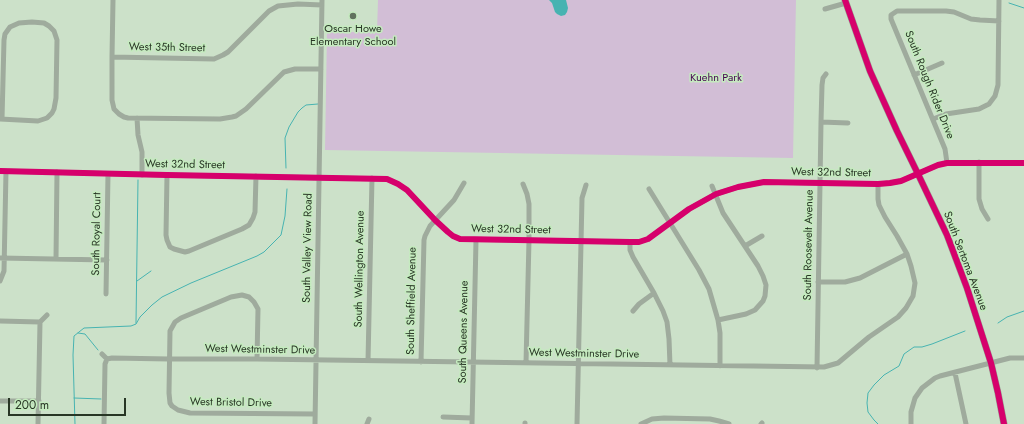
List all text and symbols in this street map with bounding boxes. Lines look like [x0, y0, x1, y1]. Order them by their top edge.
marker: Oscar Howe Elementary School [348, 11, 358, 21]
place label: Oscar Howe Elementary School [310, 22, 396, 48]
street label: South Rough Rider Drive [901, 29, 957, 141]
street label: West 35th Street [129, 41, 205, 55]
park label: Kuehn Park [690, 71, 742, 85]
street label: West 32nd Street [145, 158, 225, 172]
street label: West 32nd Street [791, 166, 871, 180]
street label: South Roosevelt Avenue [801, 190, 817, 300]
street label: South Royal Court [90, 192, 104, 276]
street label: South Valley View Road [300, 193, 316, 303]
street label: South Wellington Avenue [352, 210, 368, 328]
street label: South Sertoma Avenue [940, 210, 990, 312]
street label: West 32nd Street [471, 223, 551, 237]
street label: South Sheffield Avenue [404, 247, 420, 355]
street label: South Queens Avenue [457, 280, 471, 384]
street label: West Westminster Drive [205, 342, 315, 358]
street label: West Westminster Drive [529, 346, 639, 362]
scale bar [10, 390, 128, 416]
text: 200 m [15, 396, 49, 414]
street label: West Bristol Drive [190, 396, 272, 410]

